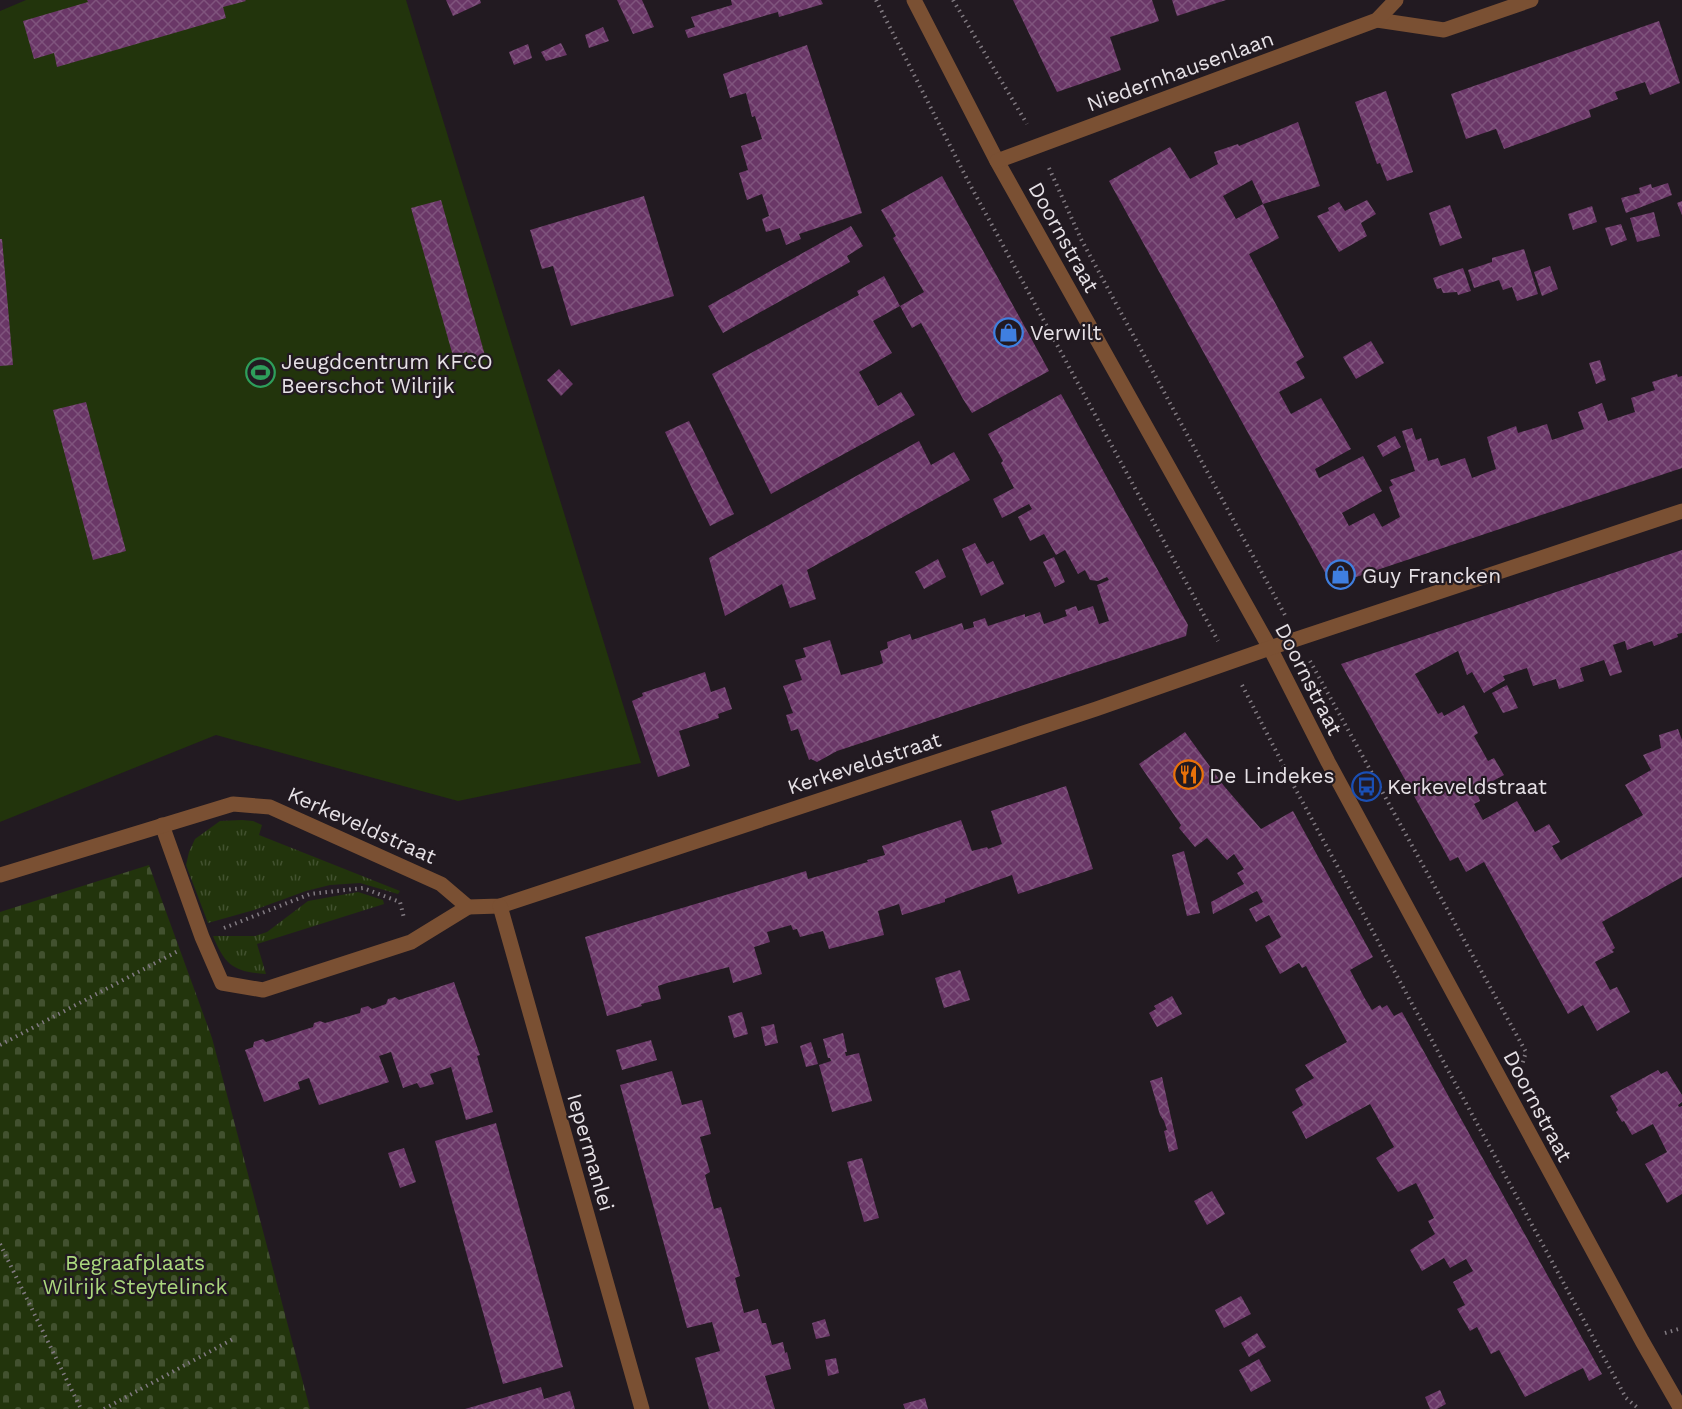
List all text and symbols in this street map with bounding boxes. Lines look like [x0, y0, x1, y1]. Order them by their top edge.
street label: Niedernhausenlaan [1083, 26, 1277, 116]
street label: Doornstraat [1023, 177, 1105, 297]
shop icon: Verwilt [993, 316, 1025, 348]
place label: Verwilt [1030, 320, 1101, 345]
place label: Jeugdcentrum KFCO Beerschot Wilrijk [281, 349, 493, 398]
sports icon: Jeugdcentrum KFCO Beerschot Wilrijk [244, 357, 276, 389]
shop icon: Guy Francken [1325, 559, 1357, 591]
place label: Guy Francken [1362, 563, 1501, 588]
street label: Doornstraat [1270, 619, 1348, 739]
street label: Kerkeveldstraat [784, 726, 944, 800]
restaurant icon: De Lindekes [1172, 759, 1204, 791]
place label: De Lindekes [1209, 763, 1335, 788]
bus stop icon: Kerkeveldstraat [1350, 770, 1382, 802]
place label: Kerkeveldstraat [1387, 774, 1547, 799]
street label: Kerkeveldstraat [284, 781, 440, 869]
street label: Doornstraat [1498, 1046, 1578, 1166]
street label: Iepermanlei [562, 1090, 620, 1214]
park label: Begraafplaats Wilrijk Steytelinck [43, 1250, 228, 1299]

